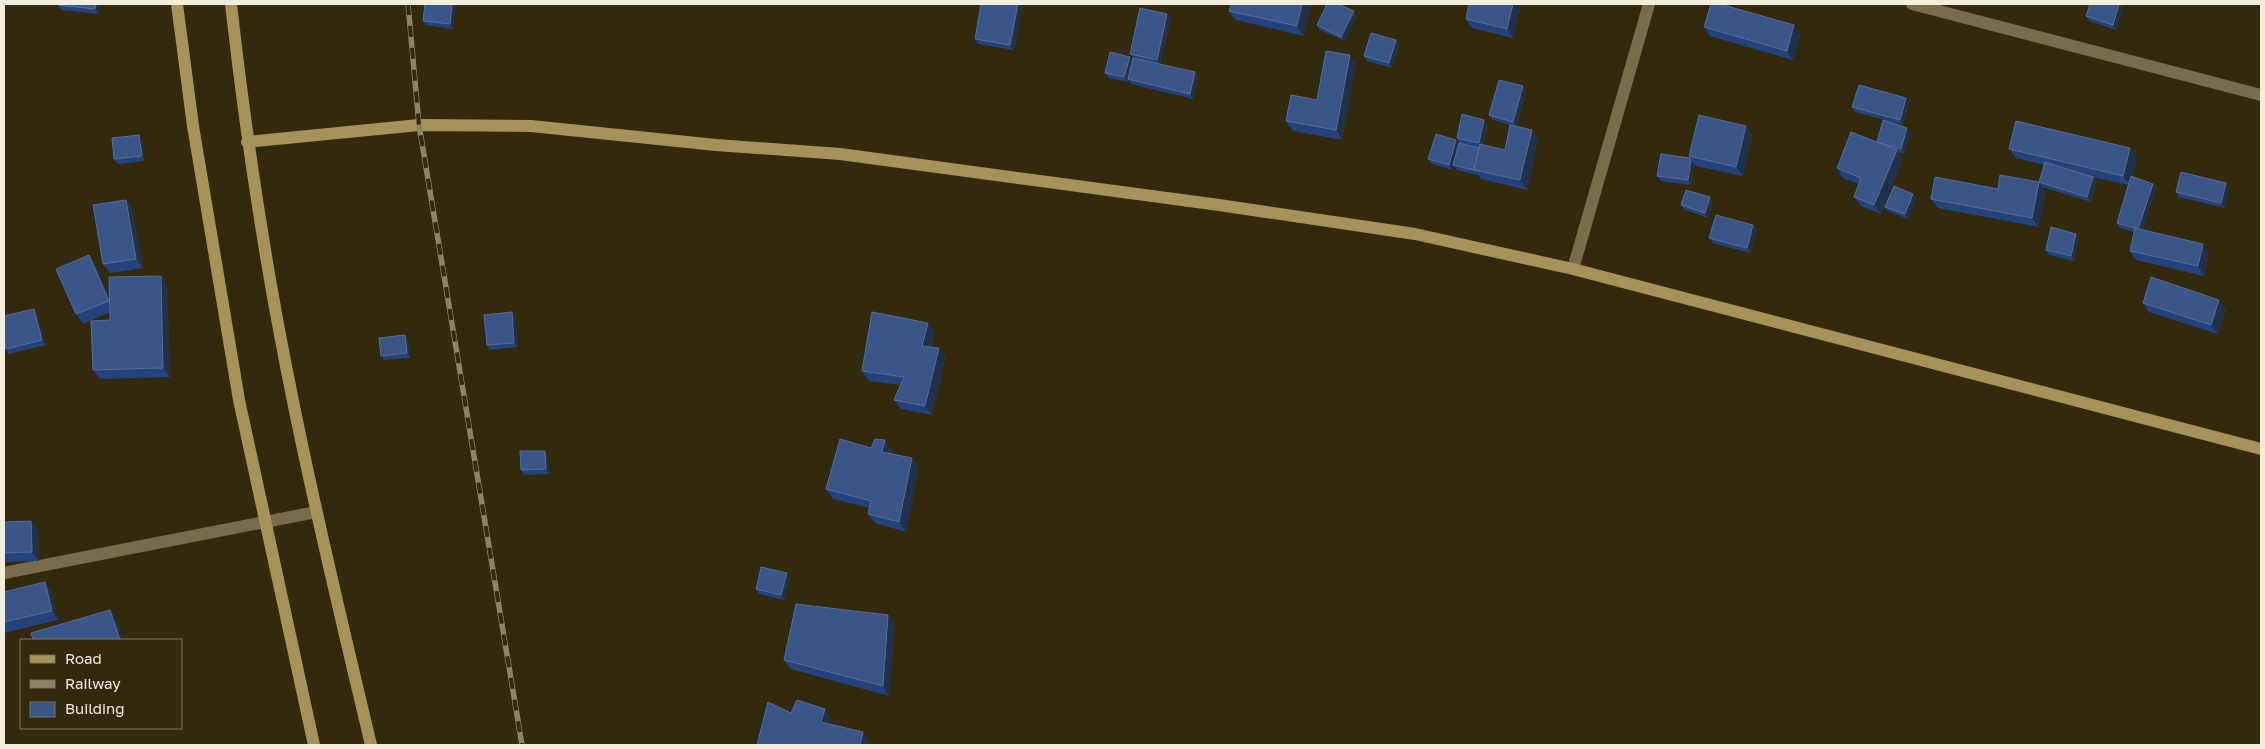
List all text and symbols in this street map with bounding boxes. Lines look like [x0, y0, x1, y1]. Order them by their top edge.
legend [20, 639, 182, 729]
text: Road [65, 649, 102, 667]
text: Railway [65, 674, 121, 692]
text: Building [65, 699, 125, 717]

